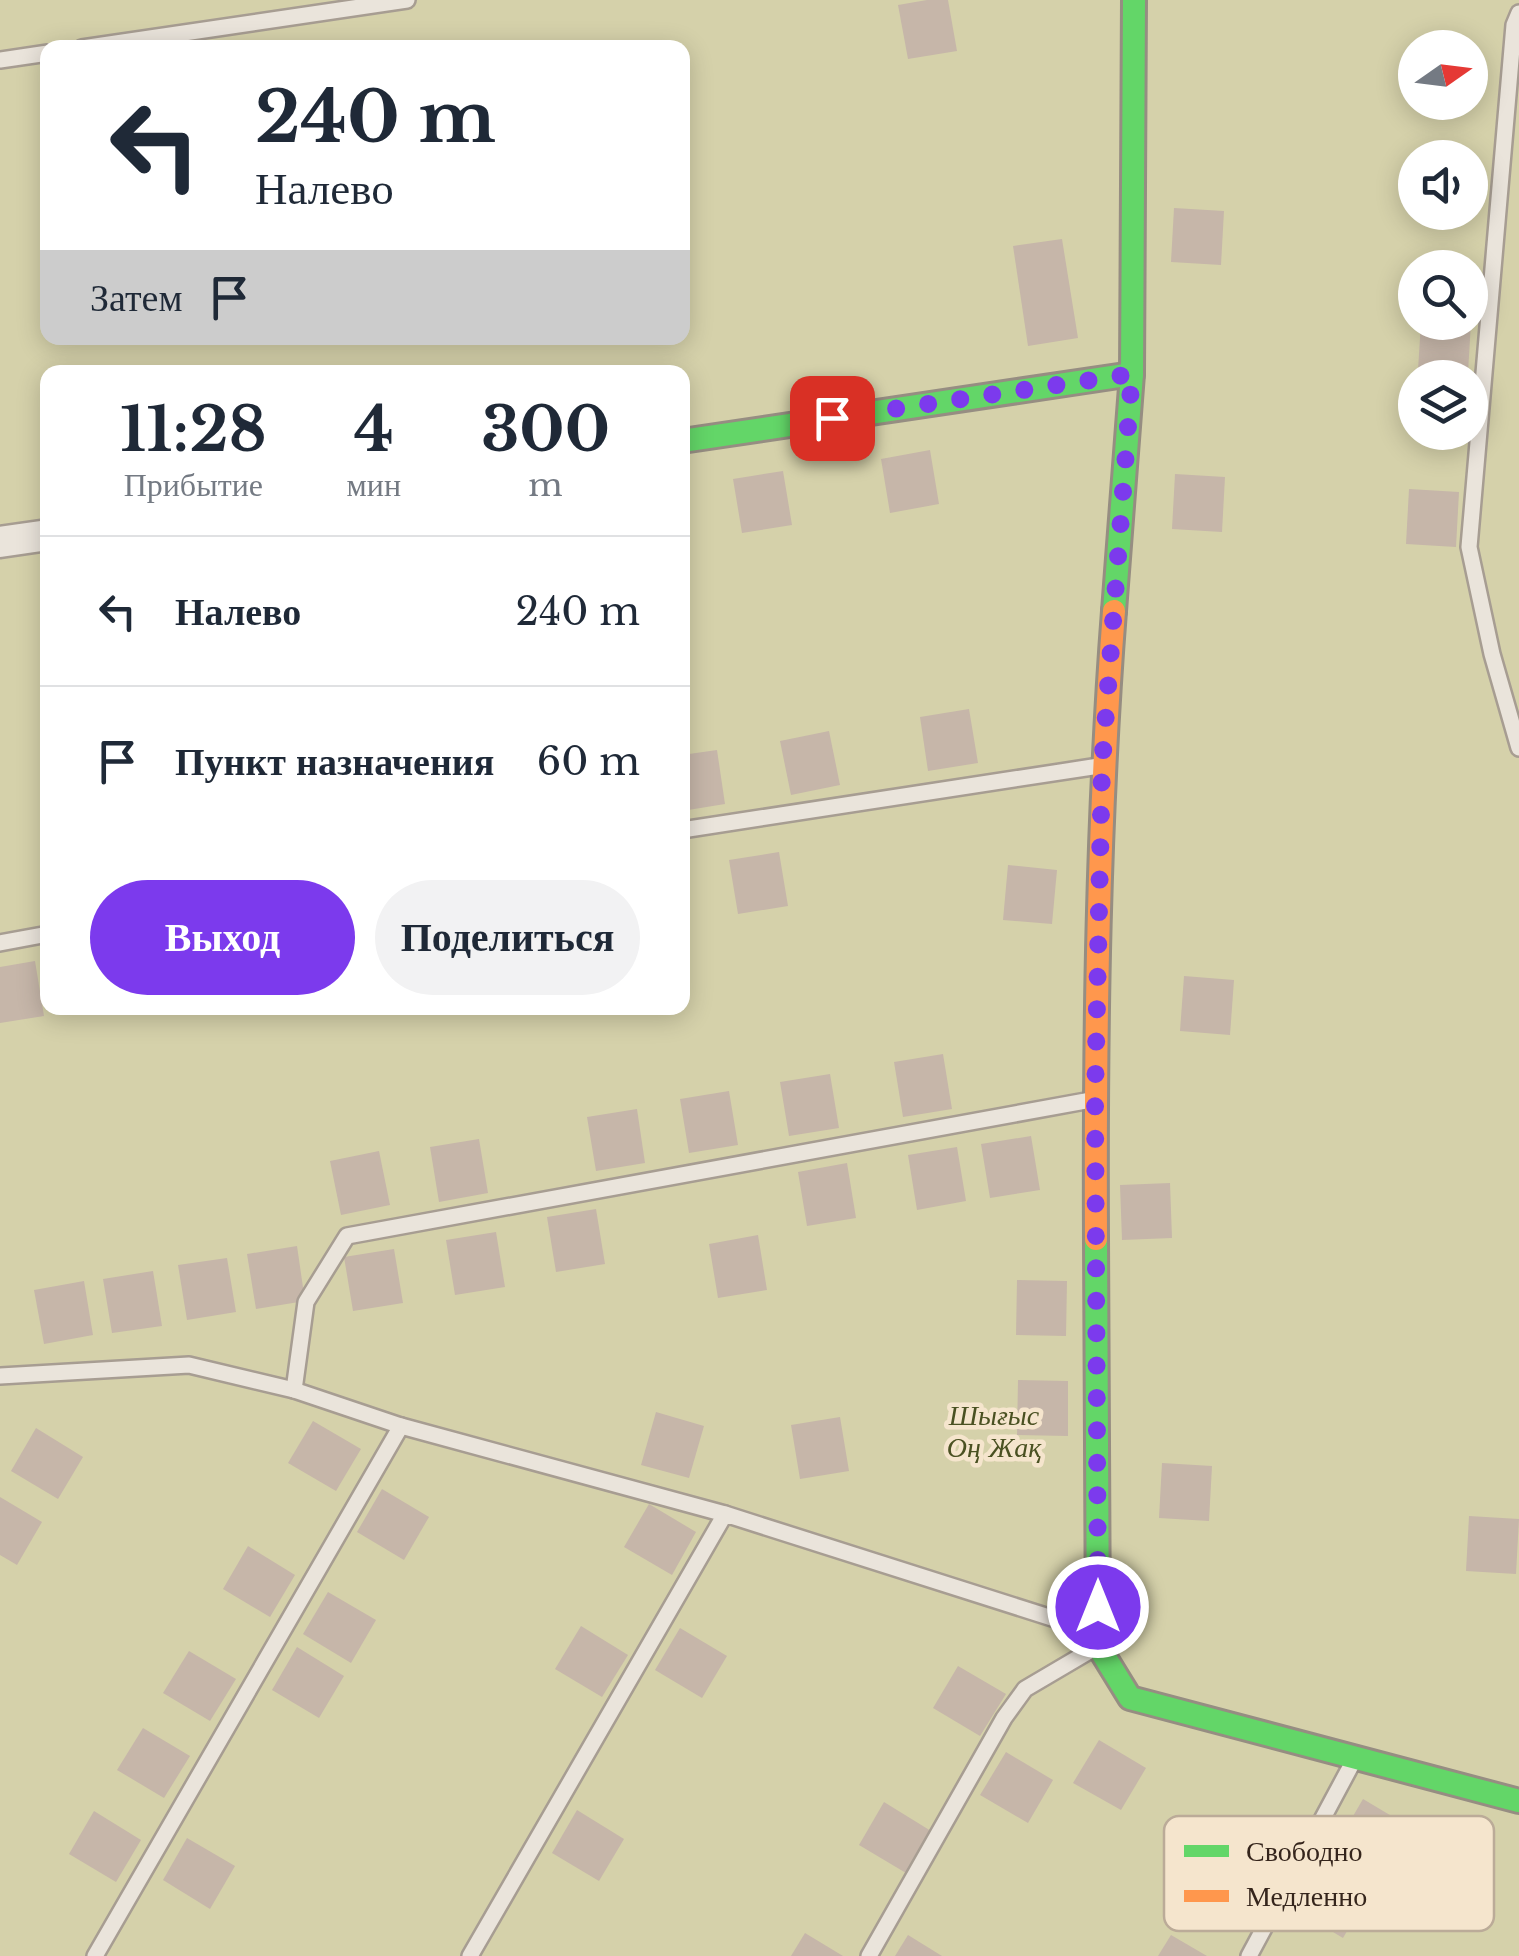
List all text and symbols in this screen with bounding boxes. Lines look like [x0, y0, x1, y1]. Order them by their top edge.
north arrow [1398, 30, 1488, 120]
map controls [1398, 30, 1488, 450]
text: 240 m [255, 74, 496, 161]
icon: left [90, 80, 220, 210]
button: sound [1398, 140, 1488, 230]
text: Налево [255, 160, 394, 216]
button: search [1398, 250, 1488, 340]
icon: arrive [202, 270, 257, 325]
text: Затем [90, 274, 182, 321]
button: layers [1398, 360, 1488, 450]
pin [790, 376, 875, 461]
icon: arrive [805, 391, 860, 446]
text: 11:28 [120, 393, 267, 467]
text: 4 [354, 393, 394, 467]
text: 300 [481, 393, 610, 467]
text: Прибытие [124, 465, 263, 505]
text: мин [347, 465, 401, 505]
text: m [528, 465, 563, 505]
icon: left [90, 584, 145, 639]
text: Налево [175, 588, 301, 635]
text: 240 m [516, 588, 640, 635]
icon: arrive [90, 734, 145, 789]
text: Пункт назначения [175, 738, 494, 785]
text: 60 m [537, 738, 640, 785]
button: Выход [90, 880, 355, 995]
button: Поделиться [375, 880, 640, 995]
park label: Шығыс Оң Жақ [947, 1398, 1042, 1465]
position arrow [1046, 1555, 1150, 1659]
legend [1164, 1816, 1494, 1931]
text: Свободно [1246, 1834, 1362, 1869]
text: Медленно [1246, 1879, 1367, 1914]

